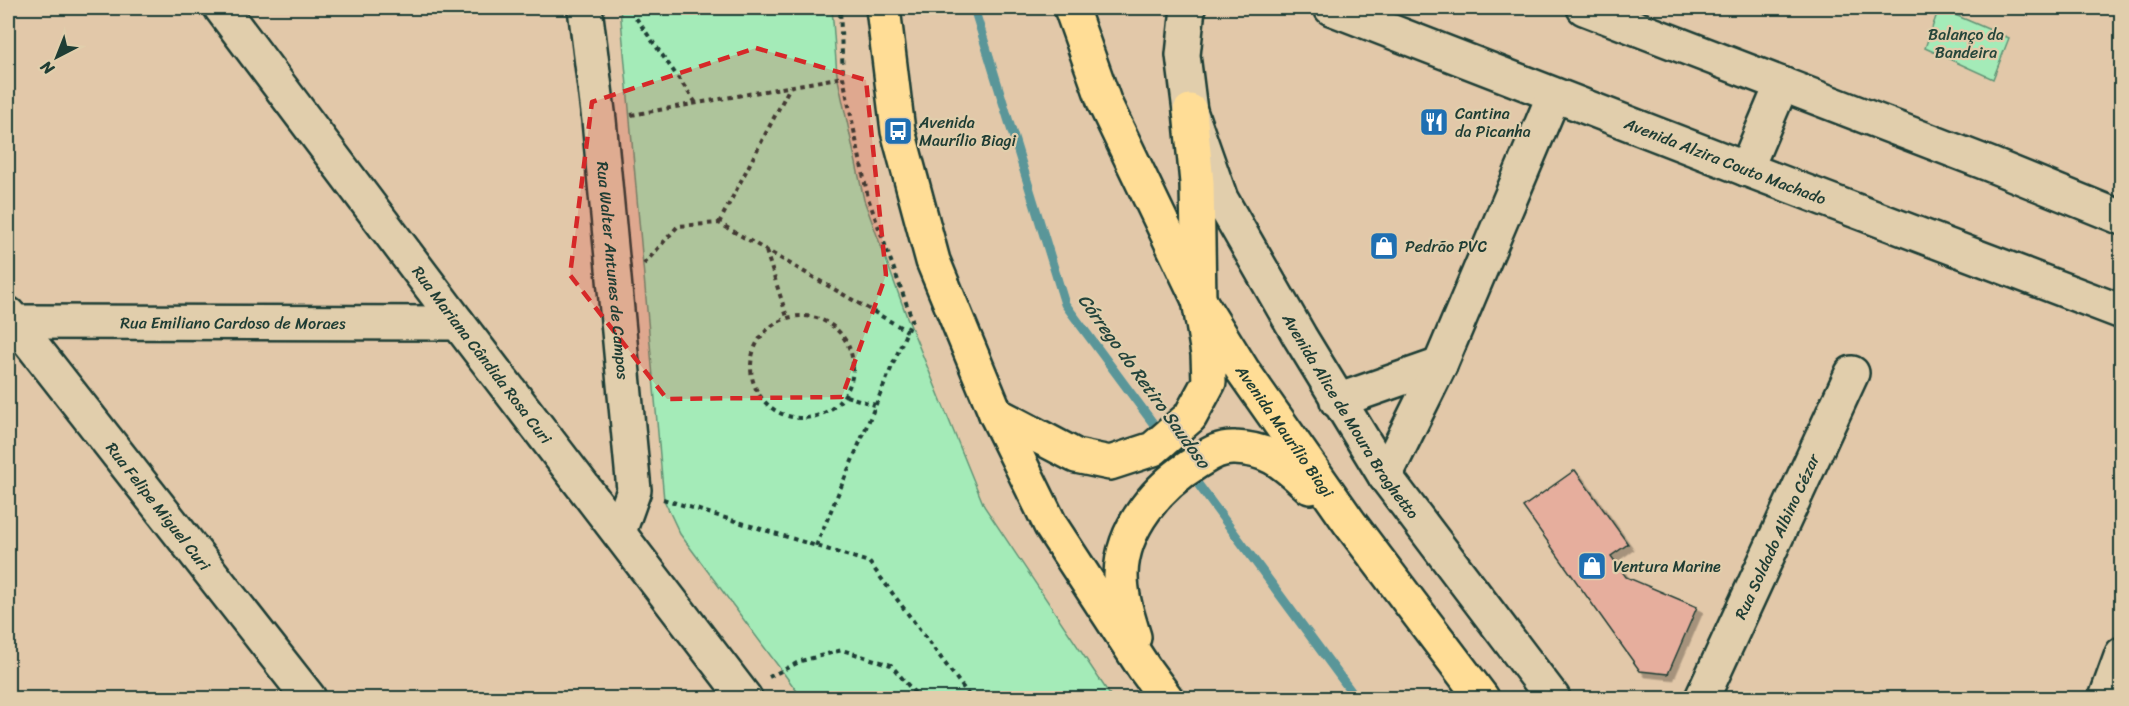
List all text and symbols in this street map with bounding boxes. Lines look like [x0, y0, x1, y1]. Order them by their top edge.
park label: Balanço da Bandeira [1928, 20, 2004, 67]
north arrow [27, 27, 87, 87]
text: N [33, 53, 62, 83]
place label: Cantina da Picanha [1455, 99, 1531, 146]
restaurant icon: Cantina da Picanha [1418, 106, 1450, 138]
place label: Avenida Maurílio Biagi [918, 108, 1017, 155]
street label: Avenida Alzira Couto Machado [1619, 109, 1830, 213]
bus stop icon: Avenida Maurílio Biagi [882, 115, 914, 147]
street label: Rua Walter Antunes de Campos [588, 160, 638, 382]
shop icon: Pedrão PVC [1368, 230, 1400, 262]
place label: Pedrão PVC [1405, 232, 1487, 261]
street label: Rua Mariana Cândida Rosa Curi [404, 259, 560, 451]
water label: Córrego do Retiro Saudoso [1069, 287, 1220, 477]
street label: Avenida Alice de Moura Braghetto [1274, 307, 1427, 526]
street label: Rua Emiliano Cardoso de Moraes [120, 308, 346, 338]
street label: Avenida Maurílio Biagi [1227, 358, 1342, 504]
street label: Rua Felipe Miguel Curi [98, 435, 218, 578]
street label: Rua Soldado Albino Cézar [1726, 448, 1828, 624]
shop icon: Ventura Marine [1576, 550, 1608, 582]
place label: Ventura Marine [1613, 552, 1721, 581]

